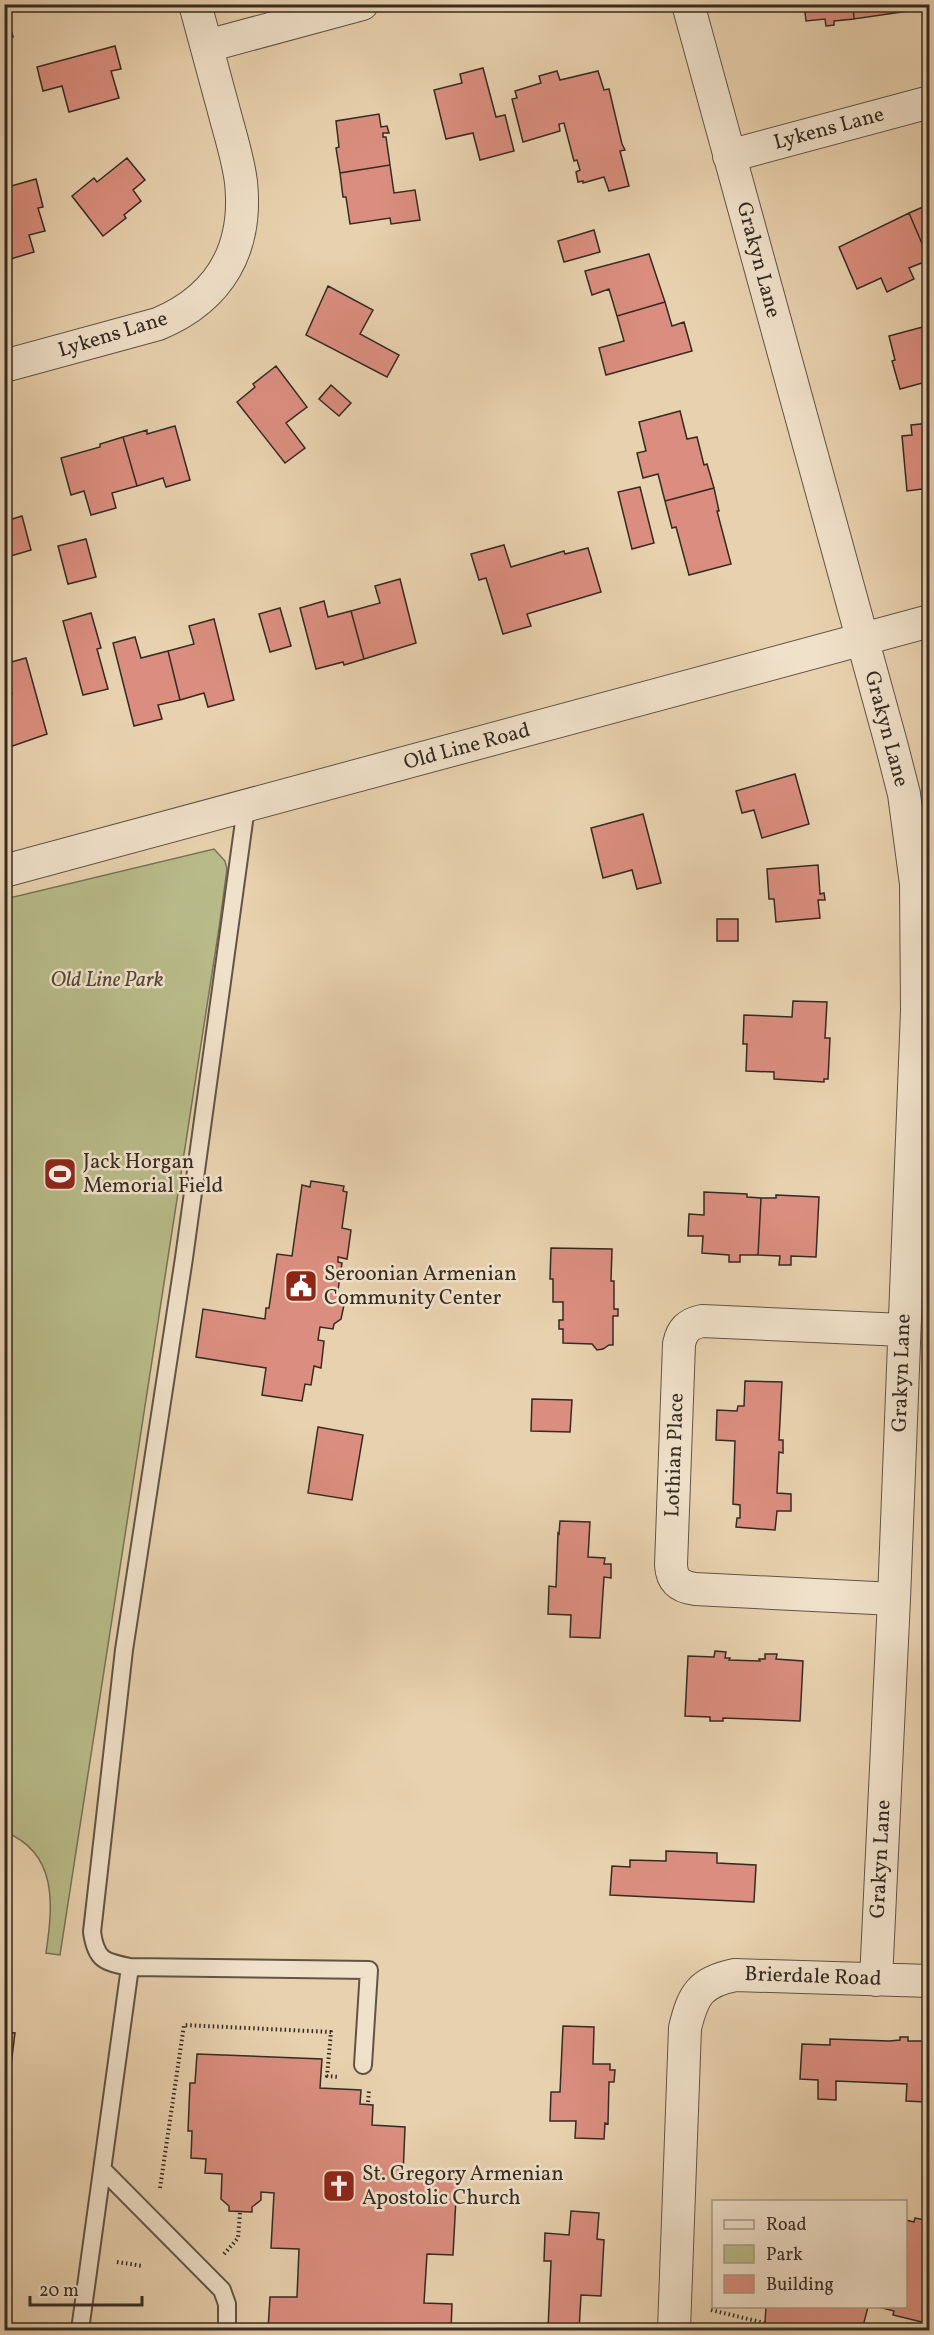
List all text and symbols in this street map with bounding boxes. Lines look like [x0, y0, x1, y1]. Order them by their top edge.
street label: Lykens Lane [771, 100, 887, 158]
street label: Grakyn Lane [729, 199, 787, 321]
street label: Lykens Lane [55, 305, 171, 365]
street label: Grakyn Lane [857, 668, 915, 790]
street label: Old Line Road [401, 716, 533, 778]
park label: Old Line Park [50, 966, 164, 995]
place label: Jack Horgan Memorial Field [83, 1148, 223, 1201]
sports icon: Jack Horgan Memorial Field [42, 1156, 78, 1192]
place label: Seroonian Armenian Community Center [324, 1260, 517, 1313]
public building icon: Seroonian Armenian Community Center [283, 1268, 319, 1304]
street label: Grakyn Lane [885, 1313, 919, 1433]
street label: Lothian Place [658, 1392, 692, 1518]
street label: Grakyn Lane [863, 1799, 899, 1919]
street label: Brierdale Road [744, 1960, 882, 1994]
place label: St. Gregory Armenian Apostolic Church [362, 2160, 564, 2213]
church icon: St. Gregory Armenian Apostolic Church [321, 2168, 357, 2204]
legend [712, 2200, 907, 2308]
text: Road [766, 2213, 807, 2238]
text: Park [766, 2243, 803, 2268]
scale bar [30, 2269, 142, 2307]
text: Building [766, 2273, 834, 2298]
text: 20 m [39, 2279, 79, 2304]

